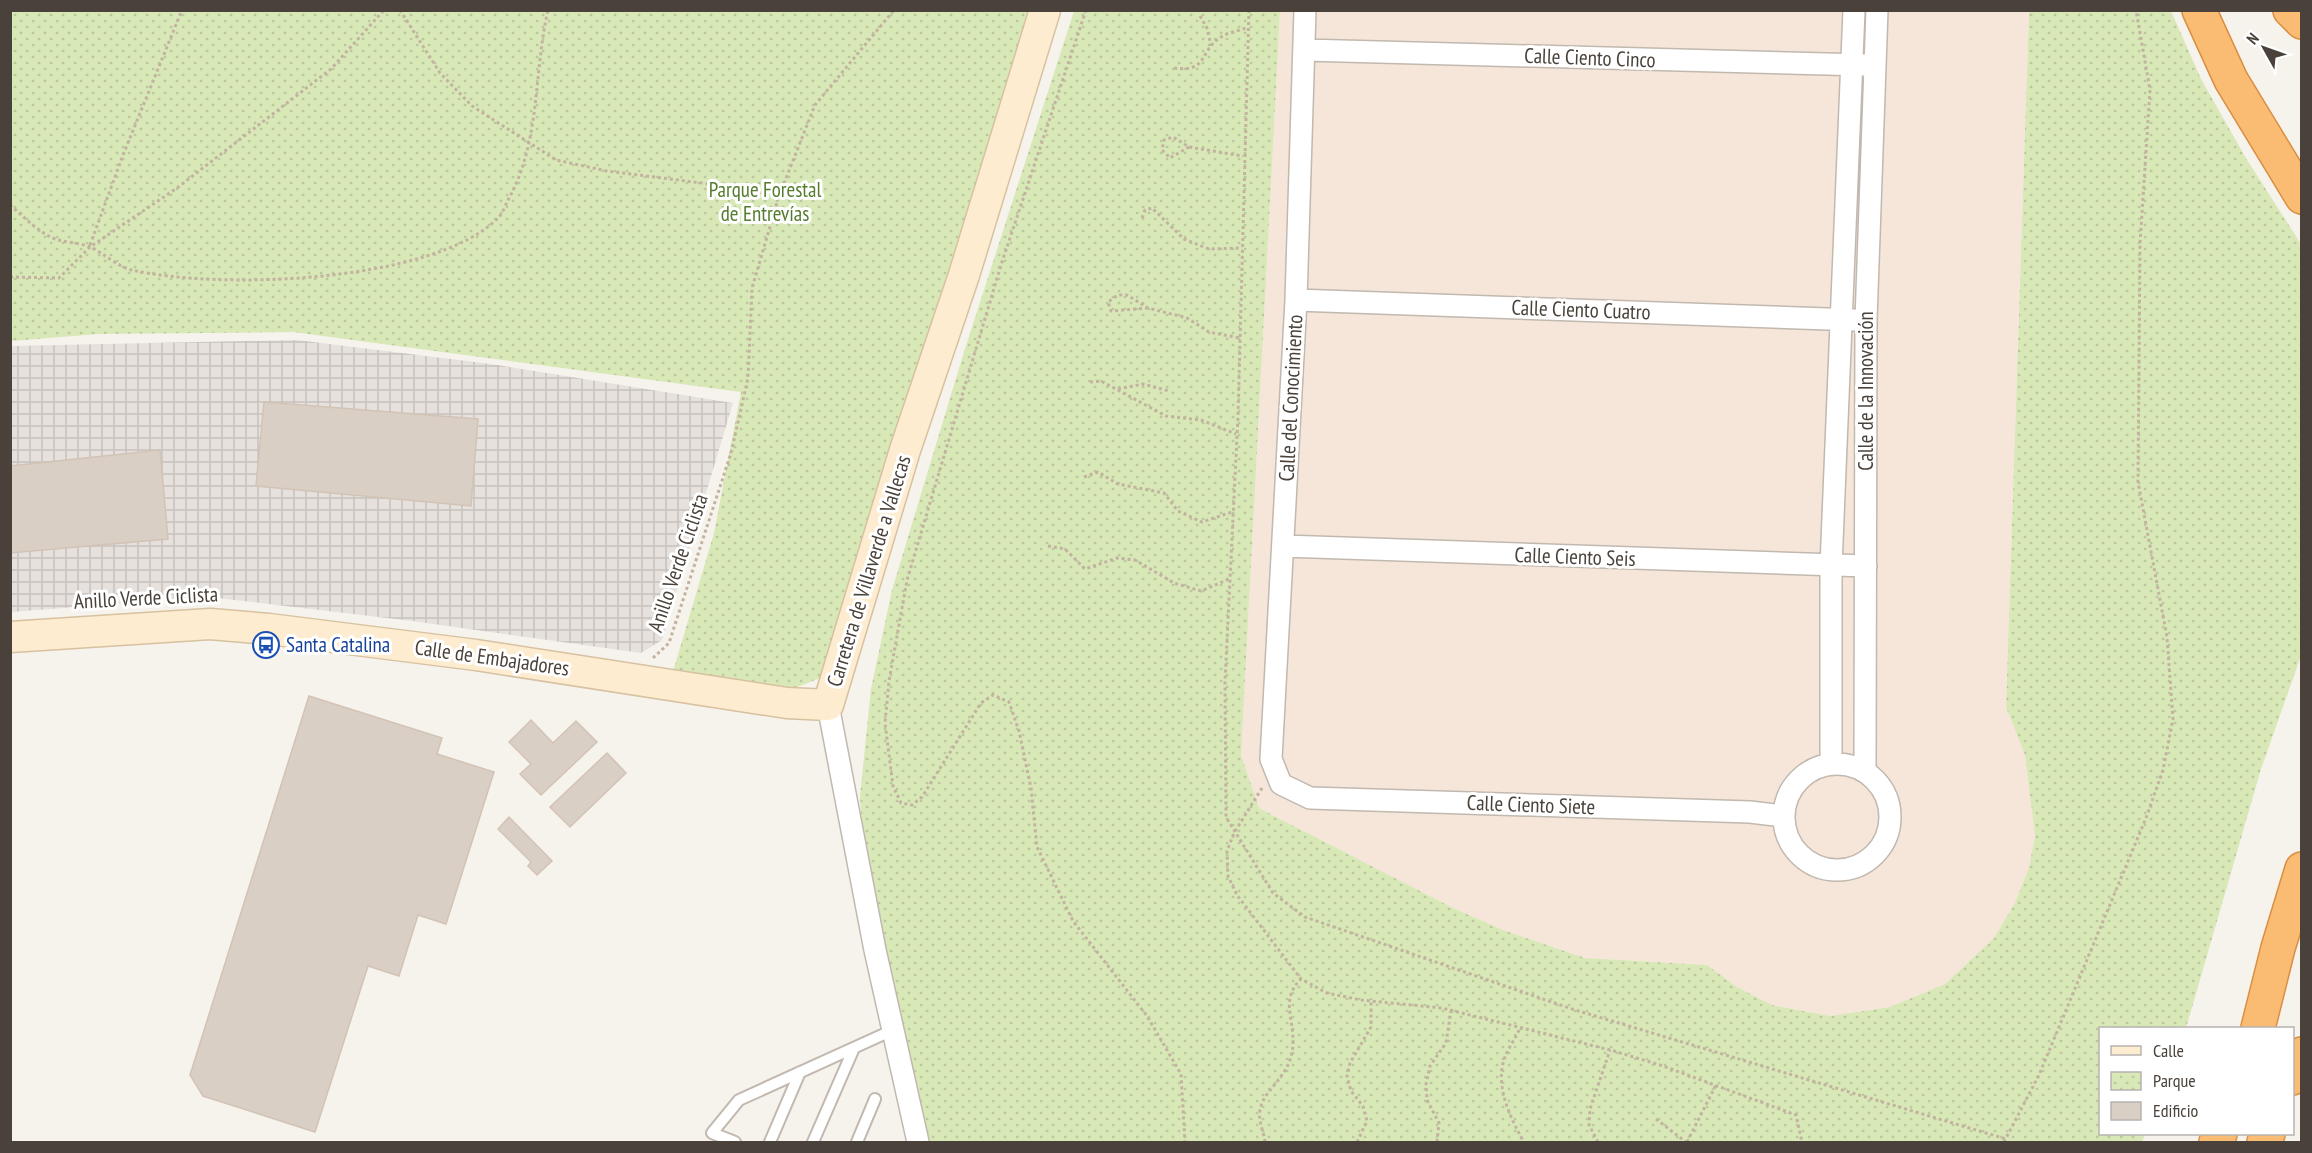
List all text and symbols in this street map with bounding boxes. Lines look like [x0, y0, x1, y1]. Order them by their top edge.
north arrow [2234, 18, 2294, 78]
text: N [2242, 29, 2263, 48]
street label: Calle Ciento Cinco [1524, 42, 1656, 73]
park label: Parque Forestal de Entrevías [709, 176, 821, 227]
street label: Calle Ciento Cuatro [1511, 294, 1651, 325]
street label: Calle de la Innovación [1852, 311, 1879, 471]
street label: Calle del Conocimiento [1273, 314, 1308, 482]
street label: Carretera de Villaverde a Vallecas [820, 452, 917, 690]
street label: Anillo Verde Ciclista [641, 490, 714, 635]
street label: Calle Ciento Seis [1514, 541, 1636, 572]
street label: Anillo Verde Ciclista [73, 580, 219, 615]
bus stop icon: Santa Catalina [251, 630, 281, 660]
place label: Santa Catalina [286, 631, 390, 658]
street label: Calle de Embajadores [413, 633, 571, 682]
street label: Calle Ciento Siete [1466, 789, 1596, 820]
legend [2099, 1027, 2294, 1135]
text: Calle [2153, 1039, 2184, 1062]
text: Parque [2153, 1069, 2196, 1092]
text: Edificio [2153, 1099, 2199, 1122]

